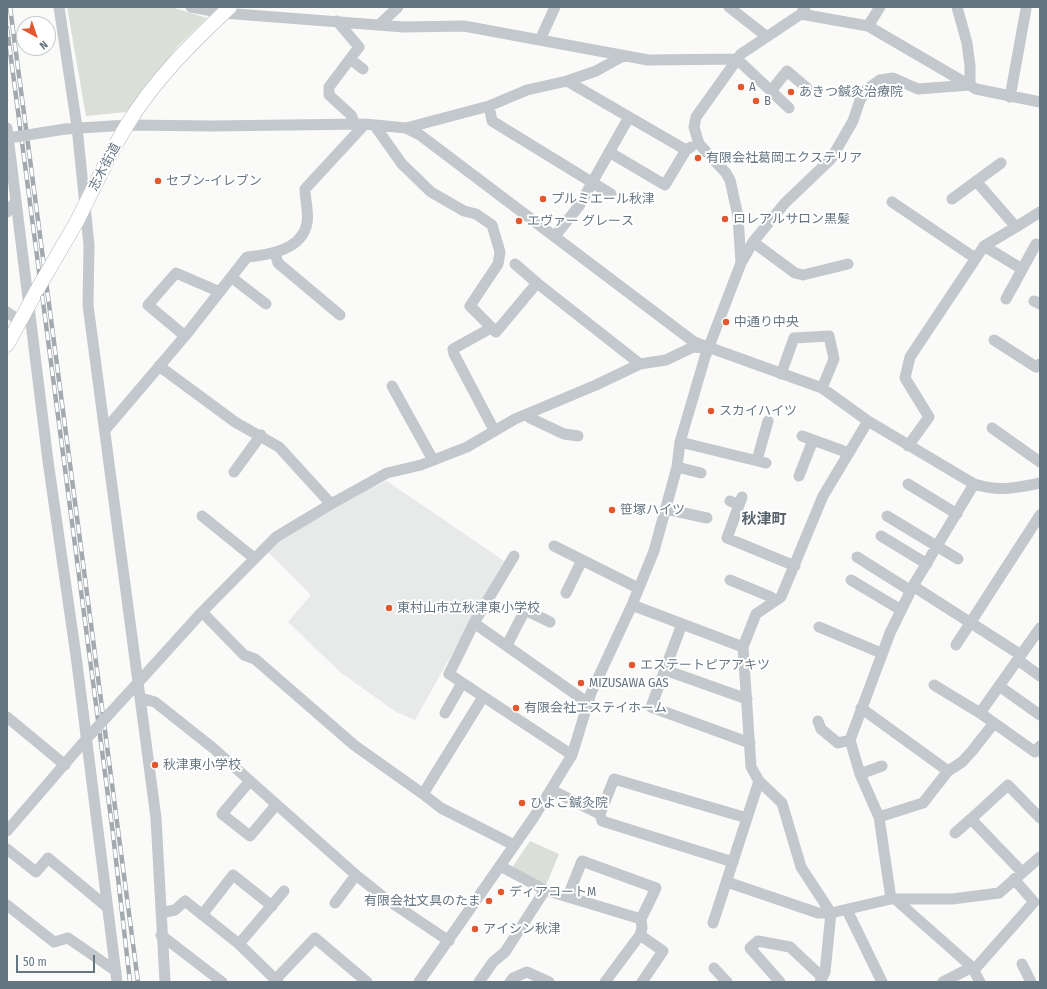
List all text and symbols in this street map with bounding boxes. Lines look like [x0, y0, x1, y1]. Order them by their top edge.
north arrow [16, 16, 56, 56]
text: N [37, 38, 50, 52]
place label: A [749, 79, 756, 95]
marker: A [736, 82, 746, 92]
place label: あきつ鍼灸治療院 [799, 84, 903, 100]
marker: あきつ鍼灸治療院 [786, 87, 796, 97]
place label: B [764, 93, 771, 109]
marker: B [751, 96, 761, 106]
street label: 志木街道 [86, 140, 124, 194]
place label: 有限会社葛岡エクステリア [706, 150, 862, 166]
marker: 有限会社葛岡エクステリア [693, 153, 703, 163]
place label: セブン-イレブン [166, 173, 262, 189]
marker: セブン-イレブン [153, 176, 163, 186]
place label: プルミエール秋津 [551, 191, 655, 207]
marker: プルミエール秋津 [538, 194, 548, 204]
place label: ロレアルサロン黒髪 [733, 211, 850, 227]
place label: エヴァー グレース [527, 213, 634, 229]
marker: ロレアルサロン黒髪 [720, 214, 730, 224]
marker: エヴァー グレース [514, 216, 524, 226]
place label: 中通り中央 [734, 314, 799, 330]
marker: 中通り中央 [721, 317, 731, 327]
place label: スカイハイツ [719, 403, 797, 419]
marker: スカイハイツ [706, 406, 716, 416]
place label: 笹塚ハイツ [620, 502, 685, 518]
marker: 笹塚ハイツ [607, 505, 617, 515]
district label: 秋津町 [742, 511, 786, 529]
place label: 東村山市立秋津東小学校 [397, 600, 540, 616]
marker: 東村山市立秋津東小学校 [384, 603, 394, 613]
place label: エステートピアアキツ [640, 657, 770, 673]
marker: エステートピアアキツ [627, 660, 637, 670]
place label: MIZUSAWA GAS [589, 675, 669, 691]
marker: MIZUSAWA GAS [576, 678, 586, 688]
place label: 有限会社エステイホーム [524, 700, 667, 716]
marker: 有限会社エステイホーム [511, 703, 521, 713]
place label: 秋津東小学校 [163, 757, 241, 773]
marker: 秋津東小学校 [150, 760, 160, 770]
place label: ひよこ鍼灸院 [530, 795, 608, 811]
marker: ひよこ鍼灸院 [517, 798, 527, 808]
place label: ディアコートM [509, 884, 596, 900]
marker: ディアコートM [496, 887, 506, 897]
place label: 有限会社文具のたま [364, 893, 481, 909]
marker: 有限会社文具のたま [484, 896, 494, 906]
place label: アイシン秋津 [483, 921, 561, 937]
marker: アイシン秋津 [470, 924, 480, 934]
scale bar [18, 947, 97, 973]
text: 50 m [23, 955, 47, 969]

